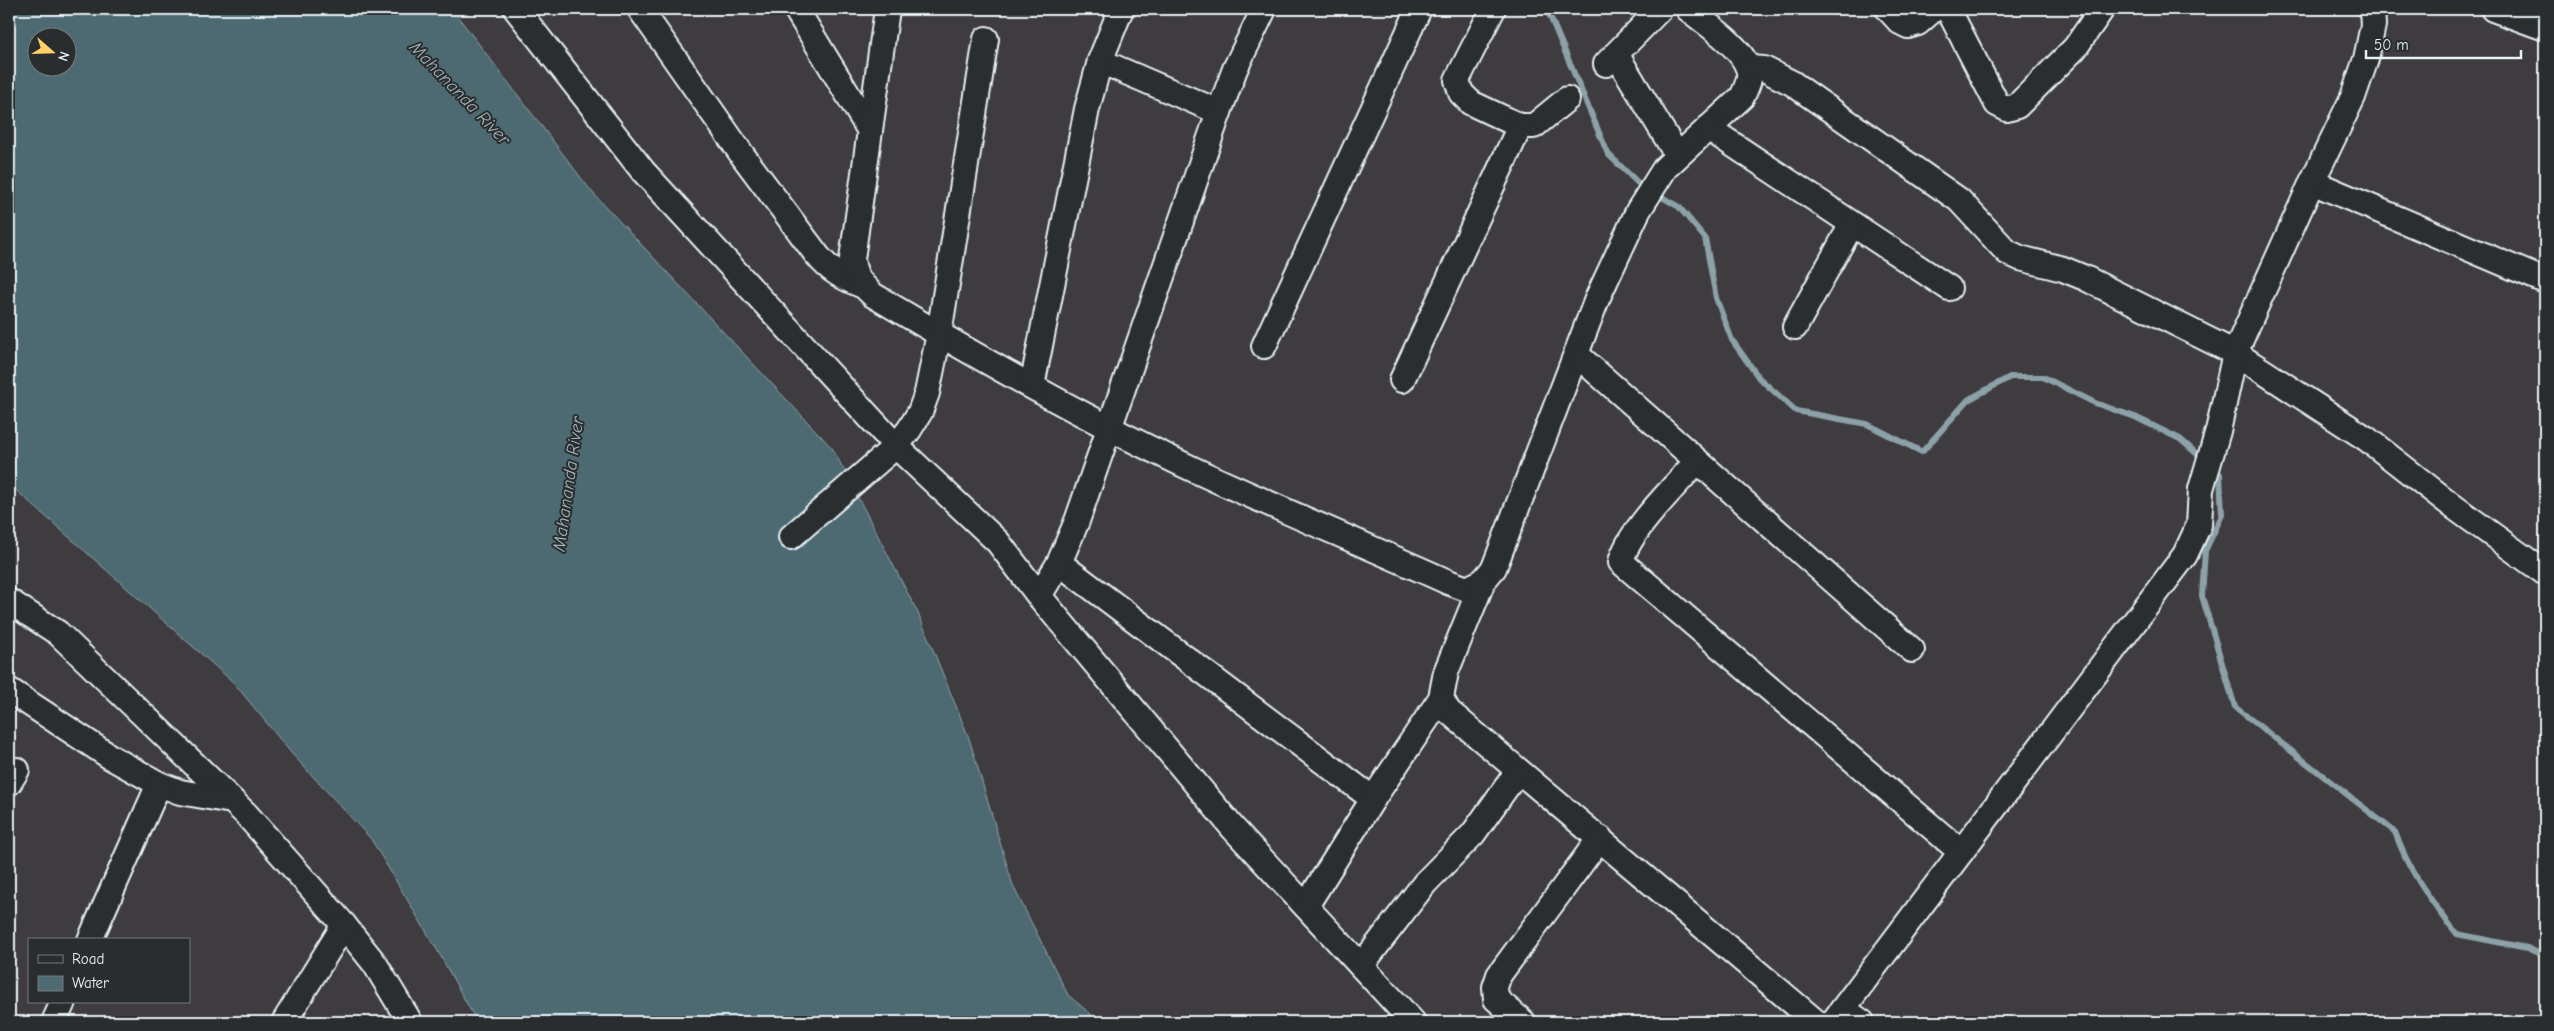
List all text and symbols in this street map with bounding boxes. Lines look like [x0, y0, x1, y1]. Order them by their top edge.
north arrow [28, 28, 78, 78]
scale bar [2366, 28, 2522, 60]
water label: Mahananda River [404, 36, 515, 150]
text: 50 m [2374, 36, 2409, 54]
text: N [54, 49, 73, 63]
water label: Mahananda River [549, 414, 588, 554]
legend [28, 938, 190, 1004]
text: Road [72, 950, 104, 968]
text: Water [72, 974, 109, 992]

